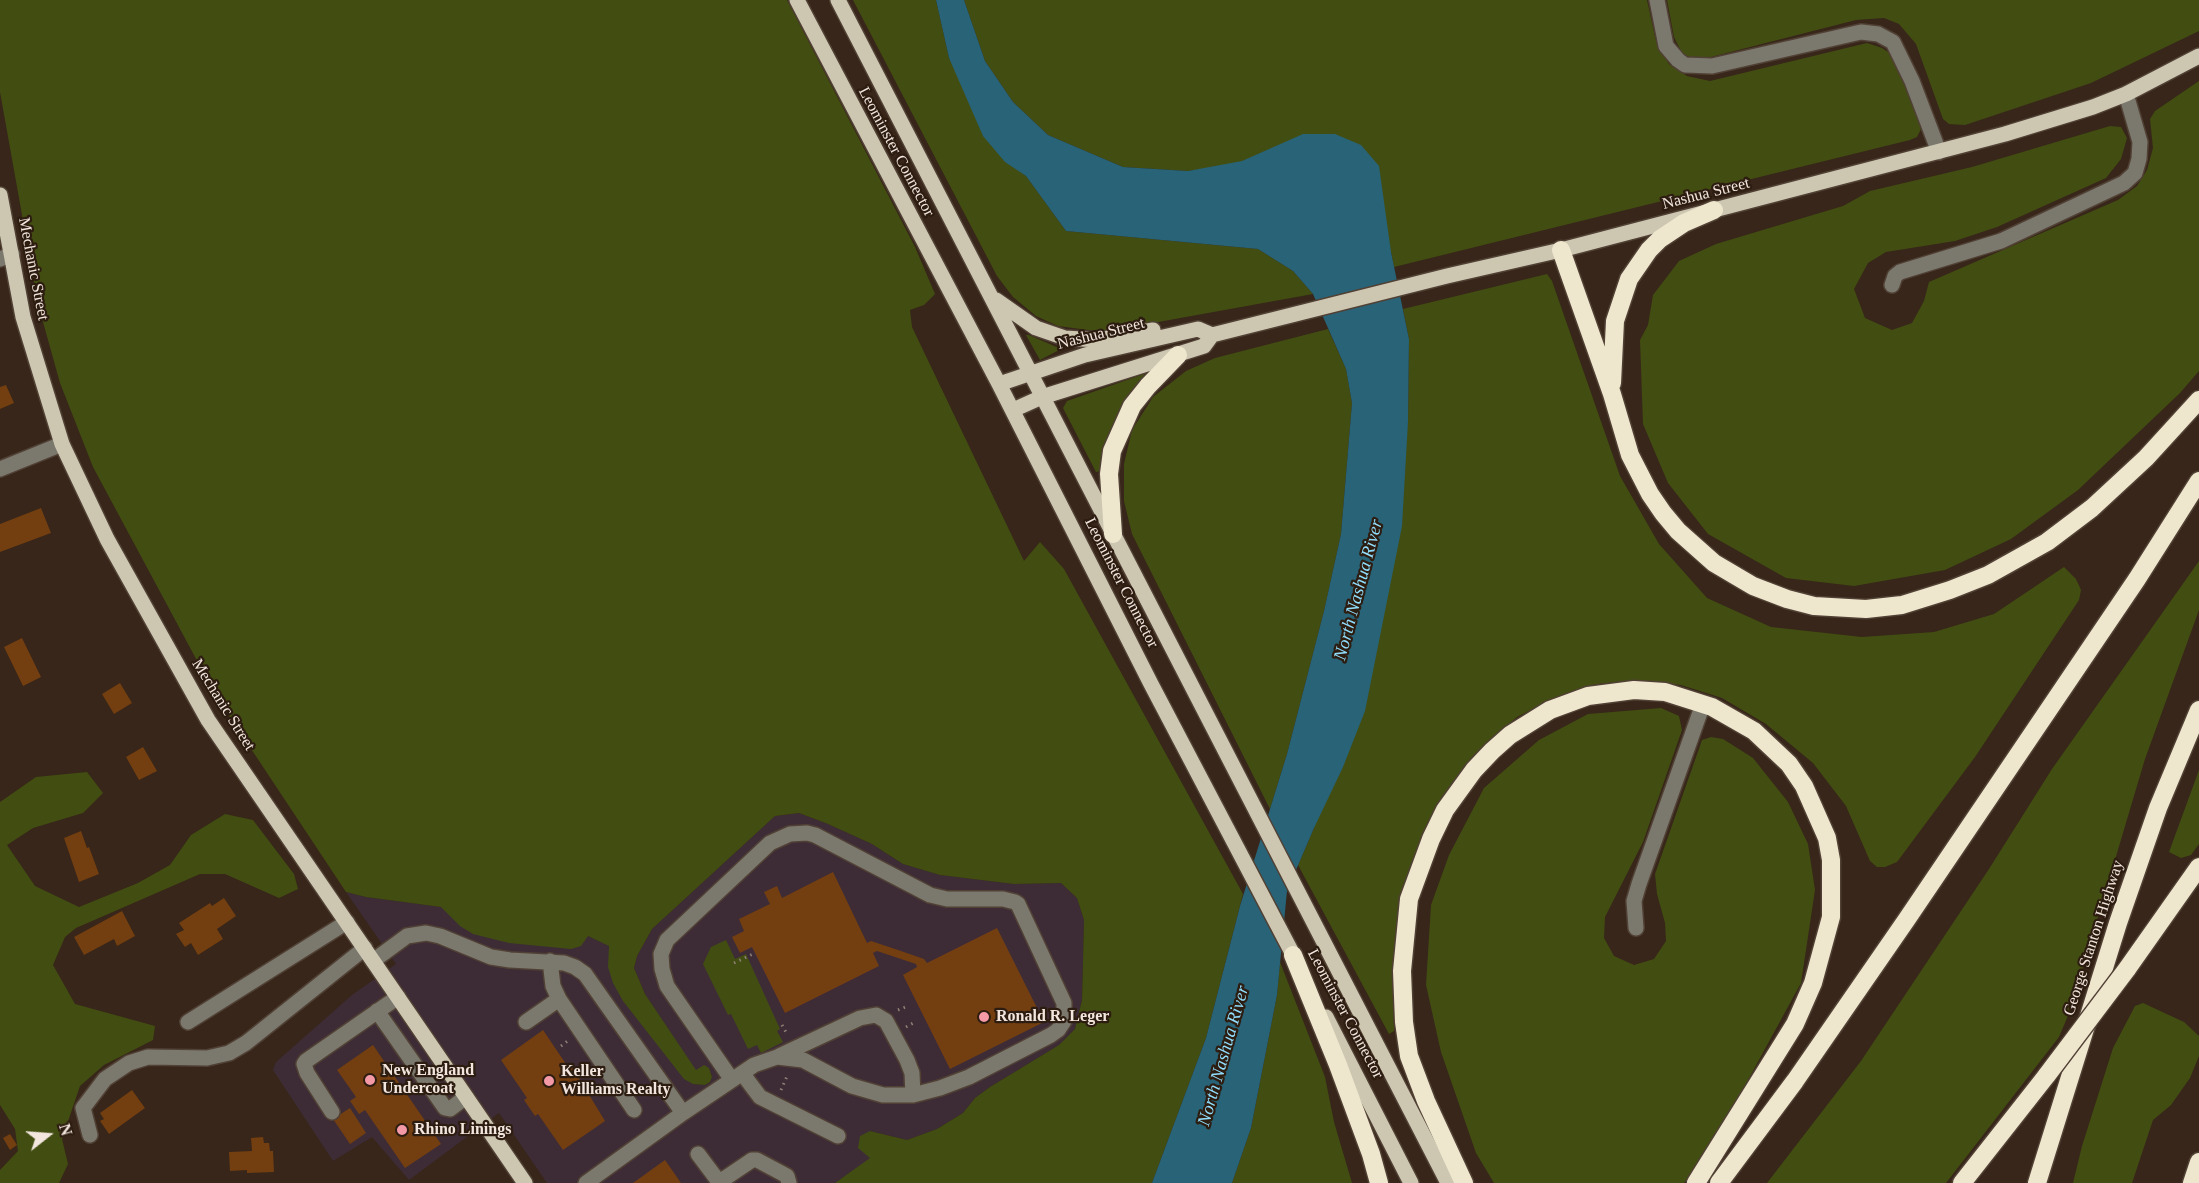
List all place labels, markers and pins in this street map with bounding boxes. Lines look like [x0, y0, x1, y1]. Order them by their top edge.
place label: Ronald R. Leger [996, 1007, 1109, 1027]
marker: Ronald R. Leger [977, 1010, 991, 1024]
place label: New England Undercoat [382, 1061, 474, 1099]
place label: Keller Williams Realty [561, 1062, 670, 1100]
marker: New England Undercoat [363, 1073, 377, 1087]
marker: Keller Williams Realty [542, 1074, 556, 1088]
place label: Rhino Linings [414, 1120, 511, 1140]
marker: Rhino Linings [395, 1123, 409, 1137]

